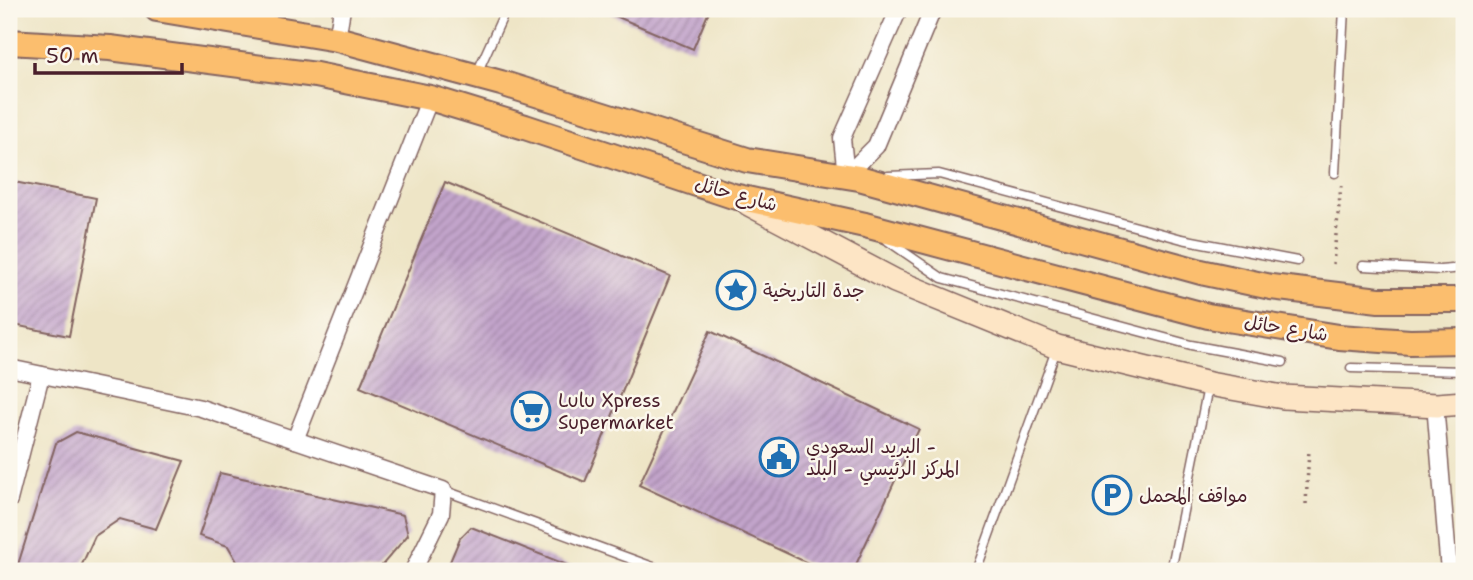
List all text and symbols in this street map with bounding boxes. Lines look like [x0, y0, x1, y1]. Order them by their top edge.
scale bar [35, 32, 182, 76]
text: 50 m [46, 42, 99, 70]
street label: شارع حائل [692, 171, 780, 218]
place icon: جدة التاريخية [715, 269, 757, 311]
place label: جدة التاريخية [763, 278, 865, 303]
street label: شارع حائل [1242, 309, 1330, 348]
place label: Lulu Xpress Supermarket [558, 388, 674, 435]
supermarket icon: Lulu Xpress Supermarket [510, 390, 552, 432]
place label: البريد السعودي - المركز الرئيسي - البلد [806, 434, 959, 485]
public building icon: البريد السعودي - المركز الرئيسي - البلد [758, 436, 800, 478]
parking icon: مواقف المحمل [1091, 474, 1133, 516]
place label: مواقف المحمل [1139, 483, 1248, 508]

